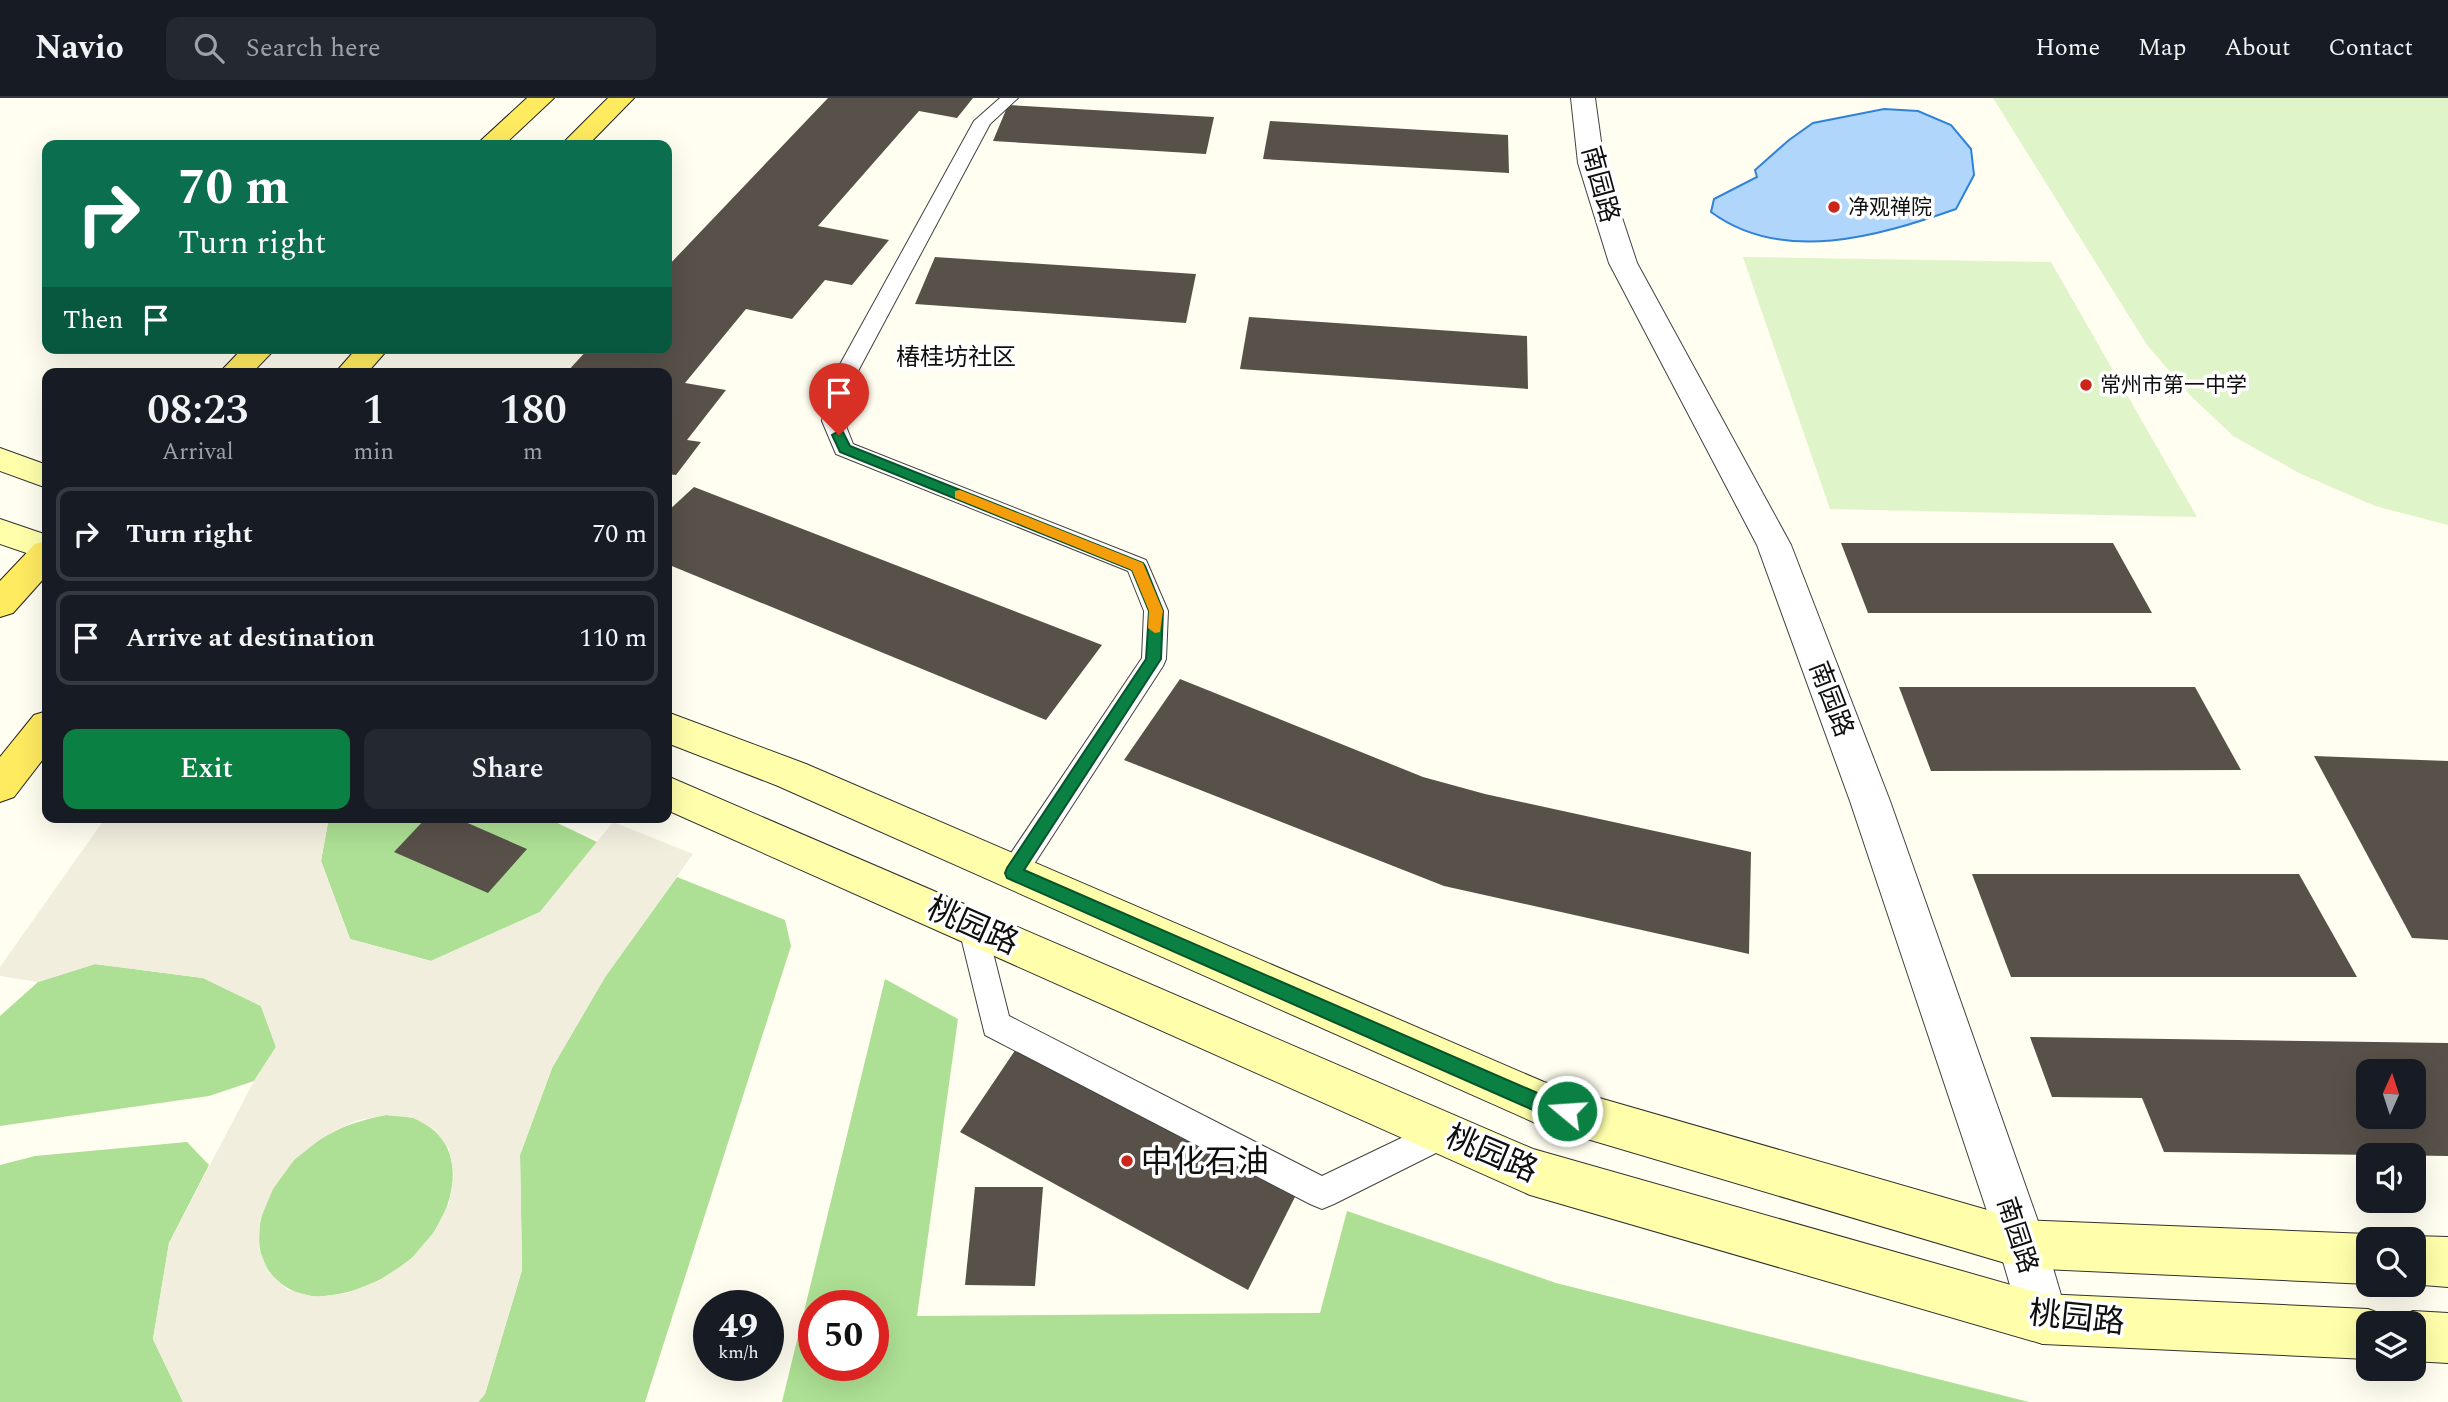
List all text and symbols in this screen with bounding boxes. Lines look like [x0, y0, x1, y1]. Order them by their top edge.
search box [166, 17, 656, 80]
text: Navio [35, 23, 124, 73]
text: Search here [246, 28, 381, 68]
icon: search [190, 29, 228, 67]
text: Home [2035, 30, 2100, 66]
text: Map [2138, 30, 2186, 66]
text: About [2224, 30, 2290, 66]
text: Contact [2328, 30, 2413, 66]
street label: 南园路 [1571, 141, 1629, 227]
text: 70 m [178, 151, 289, 226]
icon: right [63, 168, 154, 259]
place label: 净观禅院 [1848, 192, 1932, 224]
marker: 净观禅院 [1826, 199, 1842, 215]
text: Turn right [178, 219, 326, 268]
text: Then [63, 300, 123, 340]
icon: arrive [137, 301, 175, 339]
district label: 椿桂坊社区 [896, 340, 1016, 376]
pin [809, 363, 869, 435]
place label: 常州市第一中学 [2100, 370, 2247, 402]
icon: arrive [820, 374, 858, 412]
marker: 常州市第一中学 [2078, 377, 2094, 393]
text: 08:23 [147, 379, 248, 442]
text: 1 [362, 379, 385, 442]
text: 180 [499, 379, 567, 442]
text: Arrival [162, 435, 234, 470]
text: min [354, 435, 394, 470]
text: m [523, 435, 543, 470]
text: Turn right [126, 514, 253, 554]
text: 70 m [592, 514, 647, 554]
icon: right [67, 515, 105, 553]
text: Arrive at destination [126, 618, 375, 658]
text: 110 m [579, 618, 647, 658]
icon: arrive [67, 619, 105, 657]
street label: 南园路 [1798, 656, 1864, 743]
button: Exit [63, 729, 350, 809]
button: Share [364, 729, 651, 809]
street label: 桃园路 [919, 884, 1026, 968]
north arrow [2356, 1059, 2426, 1129]
map controls [2356, 1059, 2426, 1381]
position arrow [1530, 1074, 1604, 1148]
street label: 桃园路 [1438, 1113, 1545, 1196]
place label: 中化石油 [1141, 1138, 1269, 1187]
button: sound [2356, 1143, 2426, 1213]
marker: 中化石油 [1119, 1153, 1135, 1169]
street label: 南园路 [1986, 1192, 2048, 1279]
button: search [2356, 1227, 2426, 1297]
street label: 桃园路 [2027, 1289, 2127, 1348]
speed limit sign: 50 [798, 1290, 889, 1381]
text: 49 [719, 1300, 758, 1353]
button: layers [2356, 1311, 2426, 1381]
text: km/h [718, 1339, 759, 1366]

